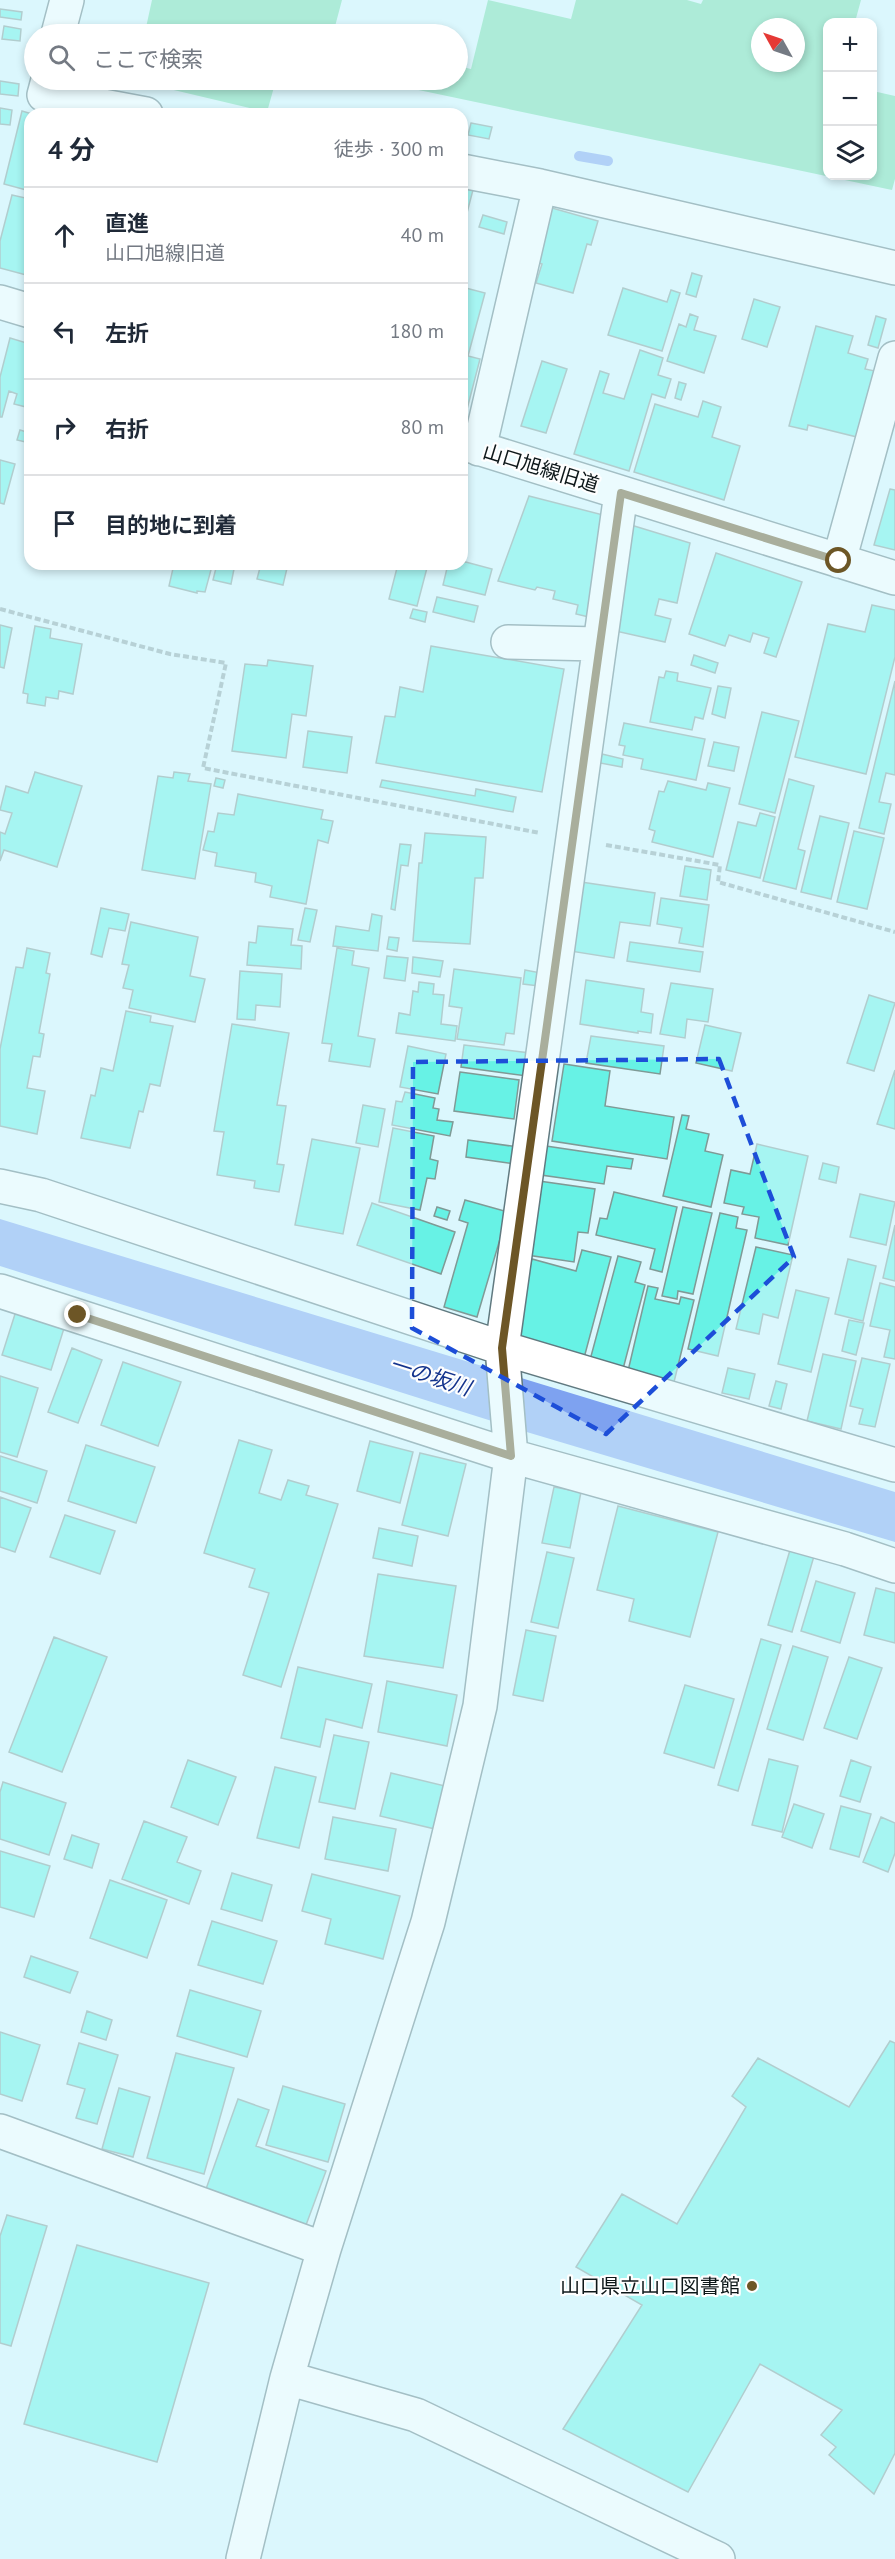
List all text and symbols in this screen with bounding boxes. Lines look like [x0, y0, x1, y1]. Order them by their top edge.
north arrow [751, 18, 805, 72]
map controls [823, 18, 877, 180]
button: + [823, 18, 877, 72]
search box [24, 24, 468, 90]
icon: search [45, 41, 78, 74]
text: ここで検索 [93, 45, 203, 73]
button: − [823, 72, 877, 126]
button: layers [823, 126, 877, 180]
text: 4 分 [48, 133, 95, 166]
text: 徒歩 · 300 m [334, 136, 444, 162]
text: 直進 [105, 209, 149, 237]
icon: ahead [48, 219, 81, 252]
text: 40 m [401, 222, 444, 248]
text: 山口旭線旧道 [105, 240, 225, 266]
icon: left [48, 315, 81, 348]
text: 180 m [390, 318, 444, 344]
text: 左折 [105, 319, 149, 347]
icon: right [48, 411, 81, 444]
text: 80 m [401, 414, 444, 440]
text: 右折 [105, 415, 149, 443]
street label: 山口旭線旧道 [480, 438, 602, 498]
icon: arrive [48, 507, 81, 540]
text: 目的地に到着 [105, 511, 237, 539]
route start [825, 547, 851, 573]
route end [64, 1301, 90, 1327]
water label: 一の坂川 [386, 1350, 476, 1402]
place label: 山口県立山口図書館 [560, 2273, 740, 2299]
marker: 山口県立山口図書館 [745, 2279, 759, 2293]

